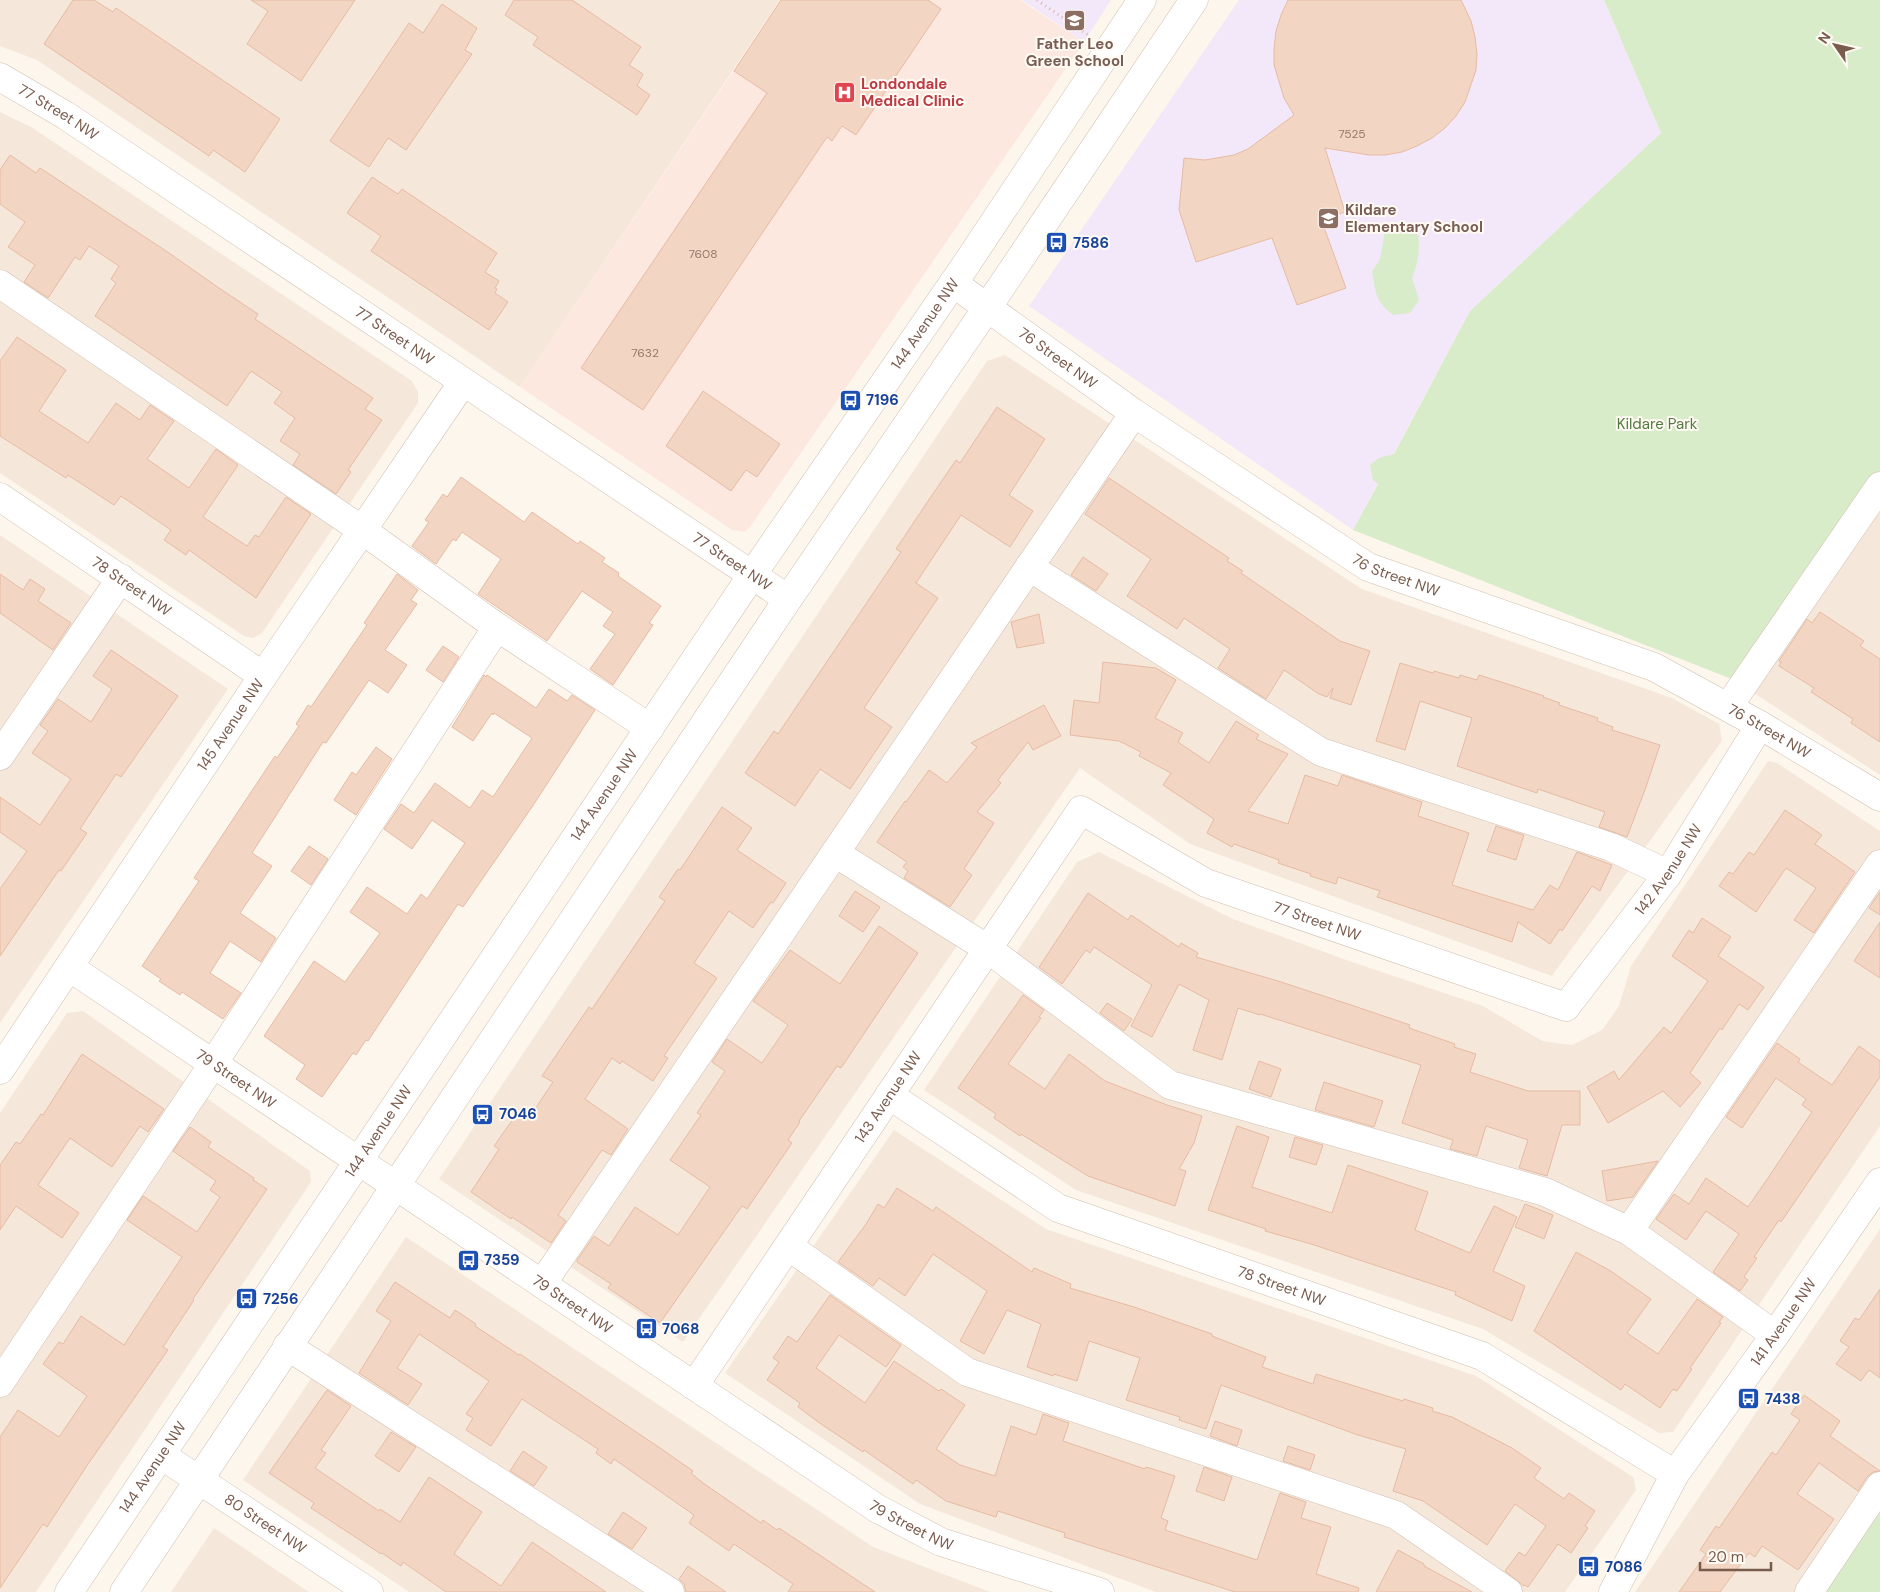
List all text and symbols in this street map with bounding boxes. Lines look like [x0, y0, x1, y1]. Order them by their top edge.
school or university icon: Father Leo Green School [1063, 9, 1087, 33]
north arrow [1810, 20, 1860, 70]
text: N [1814, 28, 1835, 47]
place label: Father Leo Green School [1026, 34, 1124, 71]
place label: Londondale Medical Clinic [861, 74, 964, 111]
street label: 77 Street NW [14, 80, 103, 145]
hospital icon: Londondale Medical Clinic [833, 81, 857, 105]
house number: 7525 [1338, 126, 1366, 142]
place label: Kildare Elementary School [1345, 200, 1483, 237]
school or university icon: Kildare Elementary School [1317, 207, 1341, 231]
bus stop icon: 7586 [1045, 231, 1069, 255]
place label: 7586 [1073, 233, 1109, 253]
house number: 7608 [688, 246, 718, 262]
street label: 144 Avenue NW [887, 274, 964, 374]
street label: 77 Street NW [351, 302, 439, 370]
street label: 76 Street NW [1014, 323, 1102, 394]
house number: 7632 [631, 345, 659, 361]
bus stop icon: 7196 [838, 388, 862, 412]
place label: 7196 [866, 390, 899, 410]
park label: Kildare Park [1617, 414, 1698, 434]
street label: 77 Street NW [688, 528, 776, 596]
street label: 76 Street NW [1348, 549, 1443, 601]
street label: 78 Street NW [88, 552, 176, 621]
street label: 145 Avenue NW [192, 674, 269, 775]
street label: 76 Street NW [1724, 699, 1815, 763]
street label: 144 Avenue NW [566, 745, 643, 845]
street label: 142 Avenue NW [1630, 820, 1707, 919]
street label: 77 Street NW [1270, 897, 1364, 946]
street label: 79 Street NW [192, 1045, 280, 1113]
street label: 143 Avenue NW [850, 1047, 926, 1147]
street label: 144 Avenue NW [340, 1081, 417, 1181]
bus stop icon: 7046 [471, 1102, 495, 1126]
place label: 7046 [499, 1104, 537, 1124]
bus stop icon: 7359 [456, 1248, 480, 1272]
place label: 7359 [484, 1250, 519, 1270]
street label: 78 Street NW [1235, 1261, 1329, 1311]
street label: 79 Street NW [528, 1270, 617, 1339]
street label: 141 Avenue NW [1746, 1274, 1821, 1370]
bus stop icon: 7256 [235, 1287, 259, 1311]
place label: 7256 [263, 1289, 298, 1309]
bus stop icon: 7068 [634, 1317, 658, 1341]
place label: 7068 [662, 1319, 700, 1339]
bus stop icon: 7438 [1737, 1387, 1761, 1411]
place label: 7438 [1765, 1389, 1801, 1409]
street label: 144 Avenue NW [115, 1417, 191, 1517]
street label: 80 Street NW [220, 1489, 311, 1558]
street label: 79 Street NW [865, 1496, 956, 1555]
scale bar [1700, 1540, 1771, 1572]
text: 20 m [1708, 1547, 1744, 1567]
bus stop icon: 7086 [1577, 1555, 1601, 1579]
place label: 7086 [1605, 1557, 1643, 1577]

